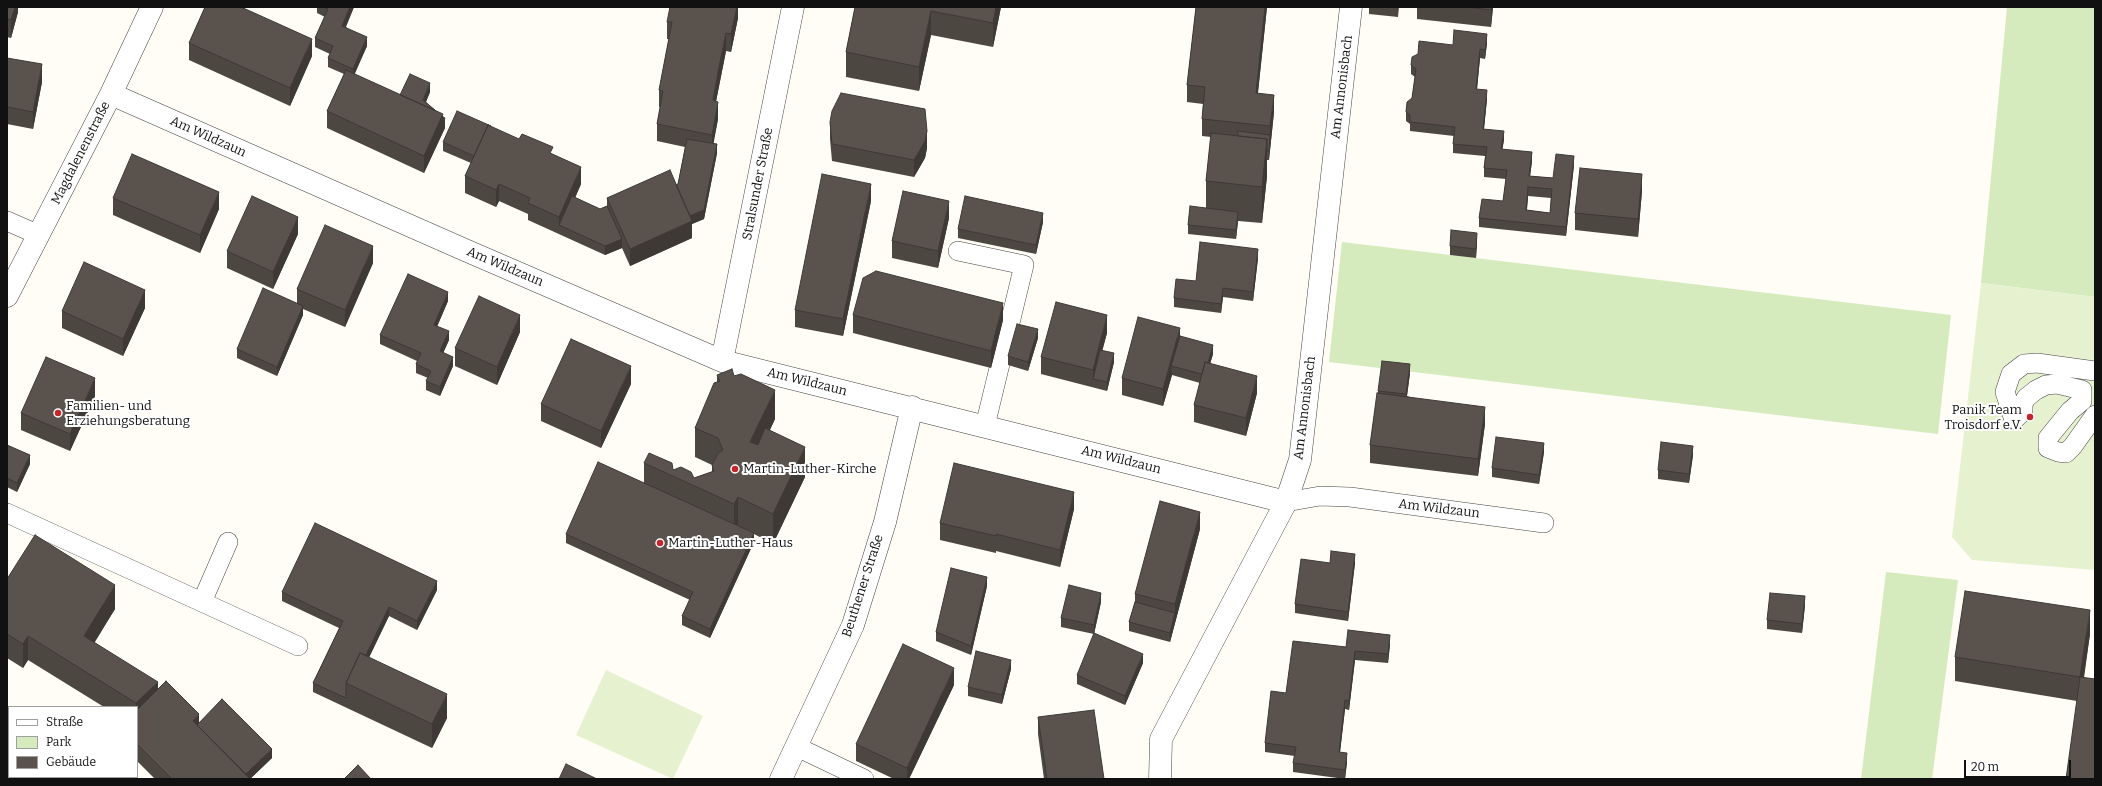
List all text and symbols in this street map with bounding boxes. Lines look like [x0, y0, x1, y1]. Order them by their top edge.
street label: Am Annonisbach [1328, 34, 1356, 140]
street label: Magdalenenstraße [48, 99, 114, 207]
street label: Am Wildzaun [168, 113, 248, 161]
street label: Stralsunder Straße [739, 126, 777, 242]
street label: Am Wildzaun [464, 244, 546, 290]
street label: Am Annonisbach [1291, 355, 1319, 461]
street label: Am Wildzaun [765, 365, 849, 399]
place label: Familien- und Erziehungsberatung [66, 398, 190, 429]
place label: Panik Team Troisdorf e.V. [1945, 402, 2022, 433]
marker: Familien- und Erziehungsberatung [53, 408, 63, 418]
marker: Panik Team Troisdorf e.V. [2025, 412, 2035, 422]
street label: Am Wildzaun [1079, 443, 1163, 477]
place label: Martin-Luther-Kirche [743, 461, 876, 477]
marker: Martin-Luther-Kirche [730, 464, 740, 474]
street label: Am Wildzaun [1398, 496, 1480, 522]
street label: Beuthener Straße [839, 533, 887, 639]
place label: Martin-Luther-Haus [668, 535, 793, 551]
marker: Martin-Luther-Haus [655, 538, 665, 548]
legend [8, 706, 138, 778]
text: Straße [46, 715, 83, 729]
text: Park [46, 735, 71, 749]
scale bar [1966, 752, 2073, 778]
text: Gebäude [46, 755, 96, 769]
text: 20 m [1971, 760, 1999, 774]

